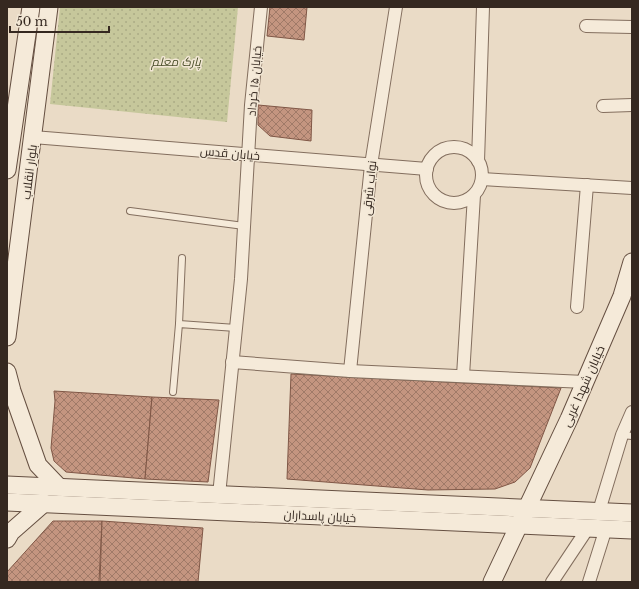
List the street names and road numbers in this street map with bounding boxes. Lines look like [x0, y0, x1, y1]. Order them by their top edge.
street label: خیابان ۱۵ خرداد [243, 45, 265, 117]
street label: خیابان قدس [199, 143, 261, 163]
street label: بلوار انقلاب [18, 144, 40, 200]
street label: نواب شرقی [359, 160, 379, 216]
street label: خیابان شهدا غربی [558, 343, 608, 429]
street label: خیابان پاسداران [283, 507, 357, 527]

